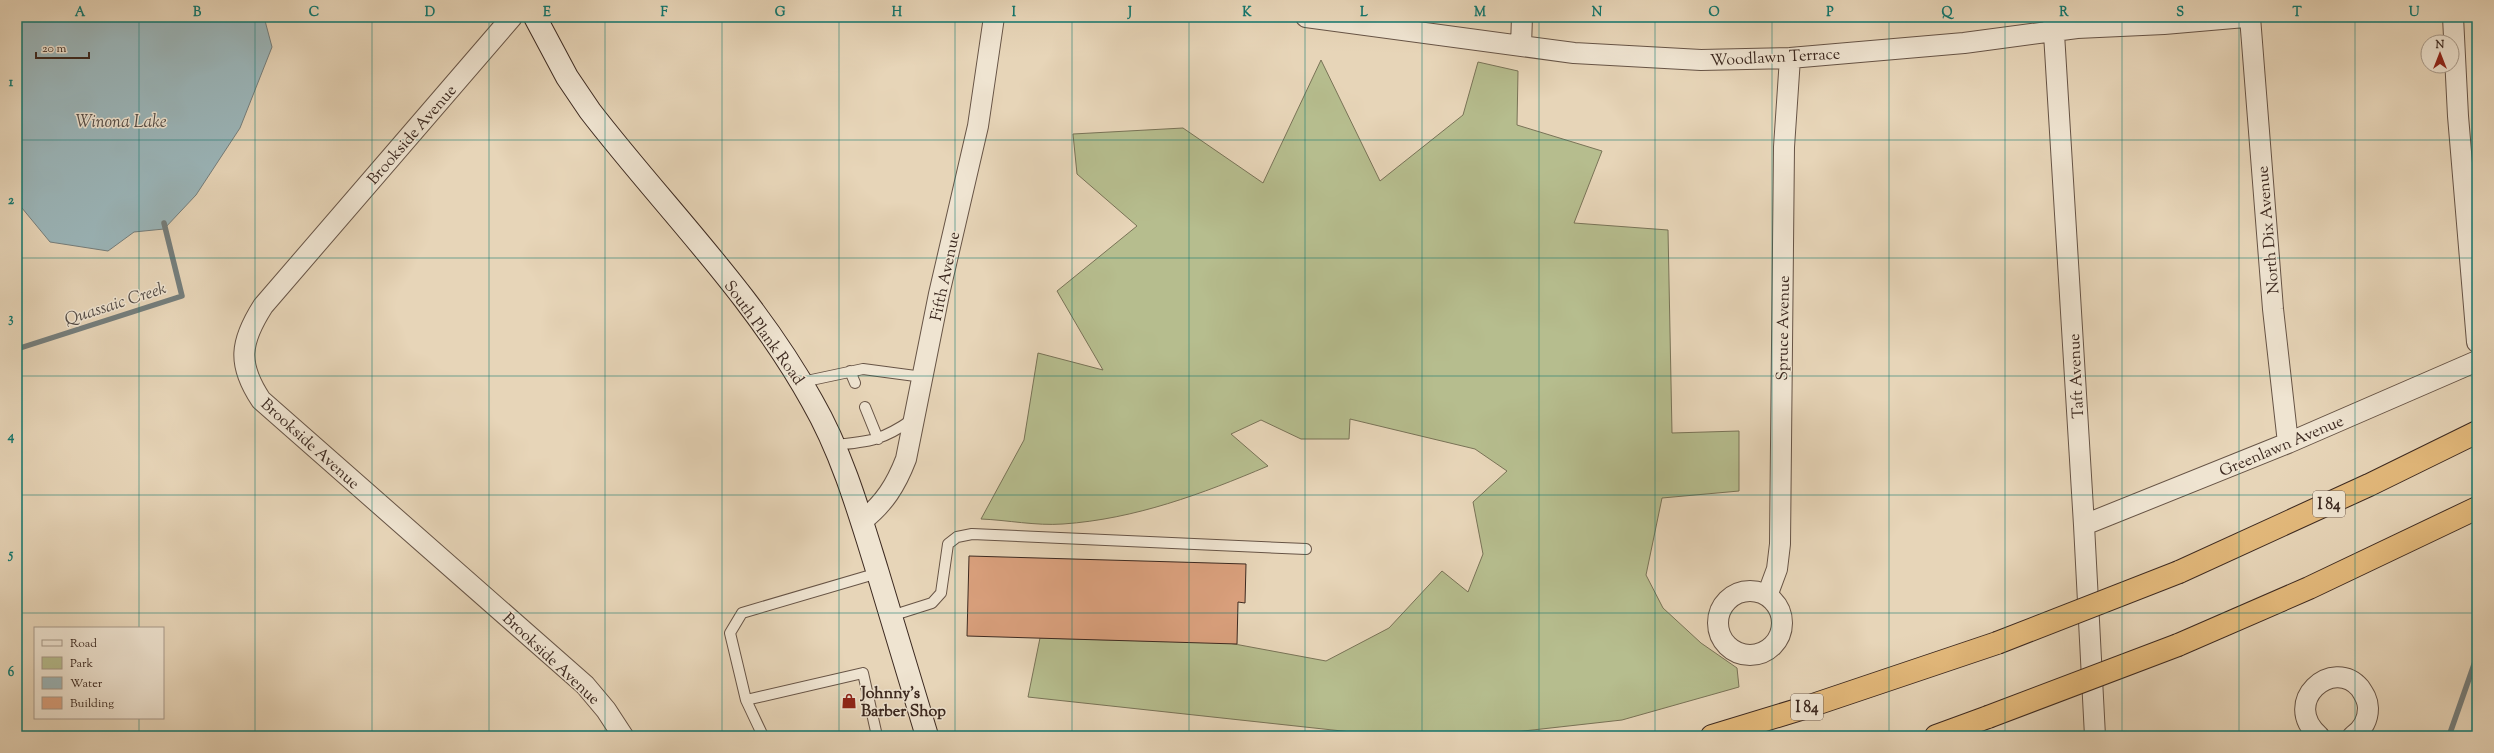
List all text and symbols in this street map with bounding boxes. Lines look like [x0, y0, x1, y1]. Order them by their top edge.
text: A [75, 4, 86, 22]
text: B [193, 4, 202, 22]
text: C [309, 4, 319, 22]
text: D [425, 4, 435, 22]
text: E [543, 4, 551, 22]
text: F [660, 4, 668, 22]
text: G [775, 4, 786, 22]
text: H [892, 4, 903, 22]
text: I [1012, 4, 1017, 22]
text: J [1127, 4, 1132, 22]
text: K [1242, 4, 1252, 22]
text: L [1360, 4, 1368, 22]
text: M [1474, 4, 1486, 22]
text: N [1592, 4, 1603, 22]
text: O [1708, 4, 1720, 22]
text: P [1826, 4, 1834, 22]
text: Q [1942, 4, 1955, 22]
text: R [2059, 4, 2069, 22]
text: S [2176, 4, 2184, 22]
text: T [2292, 4, 2302, 22]
text: U [2409, 4, 2420, 22]
scale bar [36, 34, 89, 60]
north arrow [2420, 34, 2460, 74]
text: N [2435, 37, 2445, 53]
text: 20 m [42, 40, 67, 58]
street label: Woodlawn Terrace [1709, 44, 1841, 73]
text: 1 [9, 74, 14, 92]
street label: Brookside Avenue [363, 80, 463, 191]
water label: Winona Lake [75, 111, 167, 135]
street label: North Dix Avenue [2252, 165, 2287, 295]
text: 2 [8, 192, 15, 210]
street label: Fifth Avenue [926, 230, 967, 323]
street label: Spruce Avenue [1772, 275, 1797, 381]
street label: South Plank Road [717, 276, 809, 390]
water label: Quassaic Creek [62, 277, 170, 333]
text: 3 [8, 310, 14, 328]
street label: Taft Avenue [2064, 333, 2091, 419]
street label: Brookside Avenue [255, 394, 364, 496]
street label: Greenlawn Avenue [2216, 411, 2348, 484]
text: 4 [7, 428, 15, 446]
road number: I 84 [2313, 491, 2345, 517]
text: 5 [8, 546, 14, 564]
street label: Brookside Avenue [496, 608, 604, 711]
legend [34, 627, 164, 719]
text: Road [70, 635, 97, 653]
text: Park [70, 655, 93, 673]
text: 6 [8, 664, 15, 682]
text: Water [70, 675, 103, 693]
place label: Johnny’s Barber Shop [859, 683, 946, 724]
shop icon: Johnny’s Barber Shop [840, 692, 858, 710]
road number: I 84 [1791, 694, 1823, 720]
text: Building [70, 695, 114, 713]

